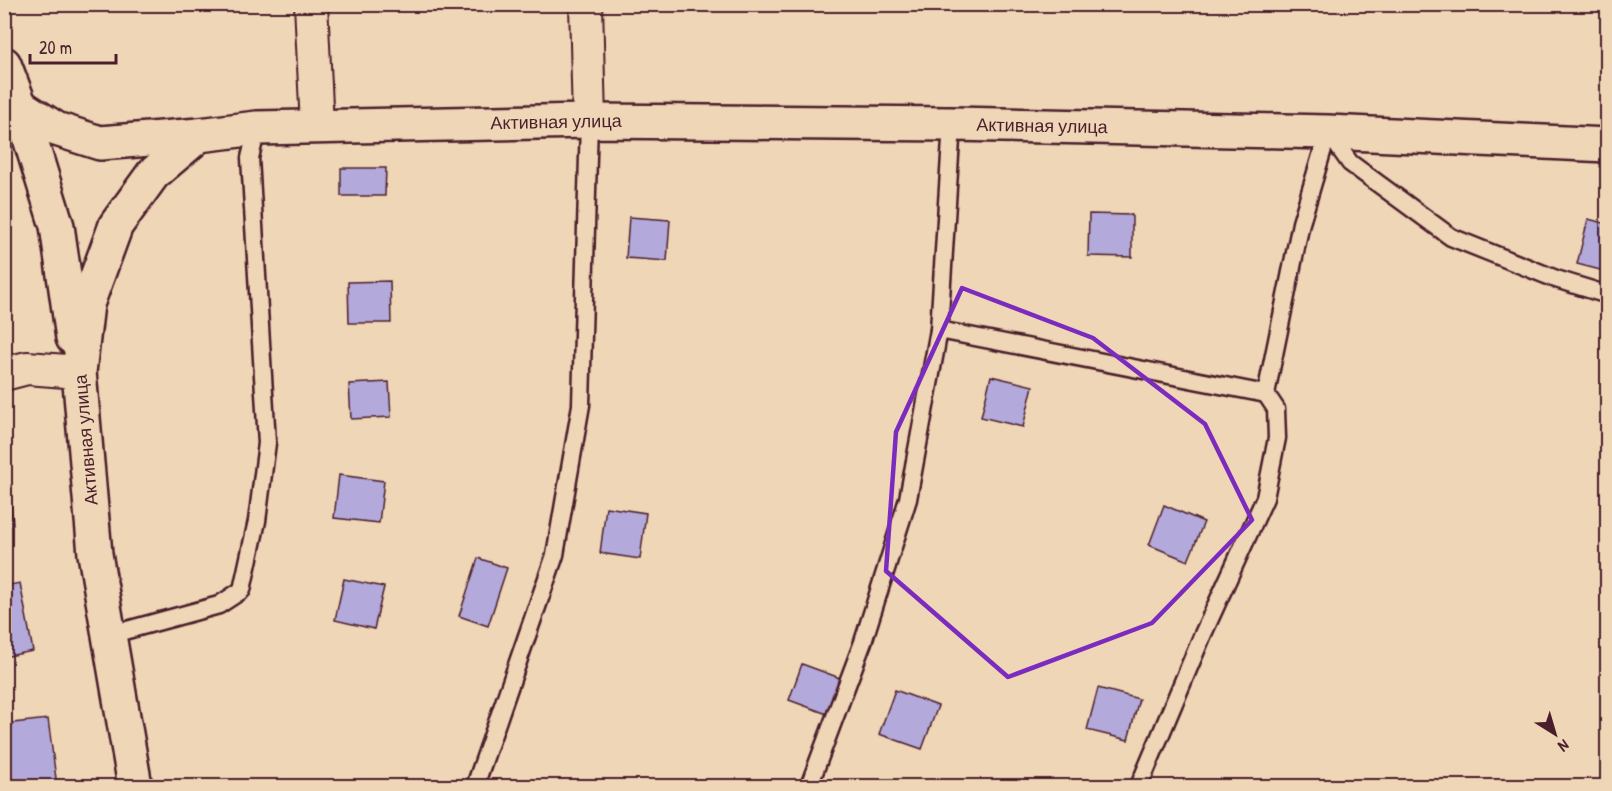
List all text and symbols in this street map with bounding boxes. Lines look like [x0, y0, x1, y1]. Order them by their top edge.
scale bar [30, 27, 116, 65]
text: 20 m [39, 35, 72, 60]
street label: Активная улица [490, 108, 623, 135]
street label: Активная улица [976, 112, 1109, 139]
street label: Активная улица [67, 373, 104, 507]
north arrow [1525, 704, 1585, 764]
text: N [1554, 735, 1574, 758]

